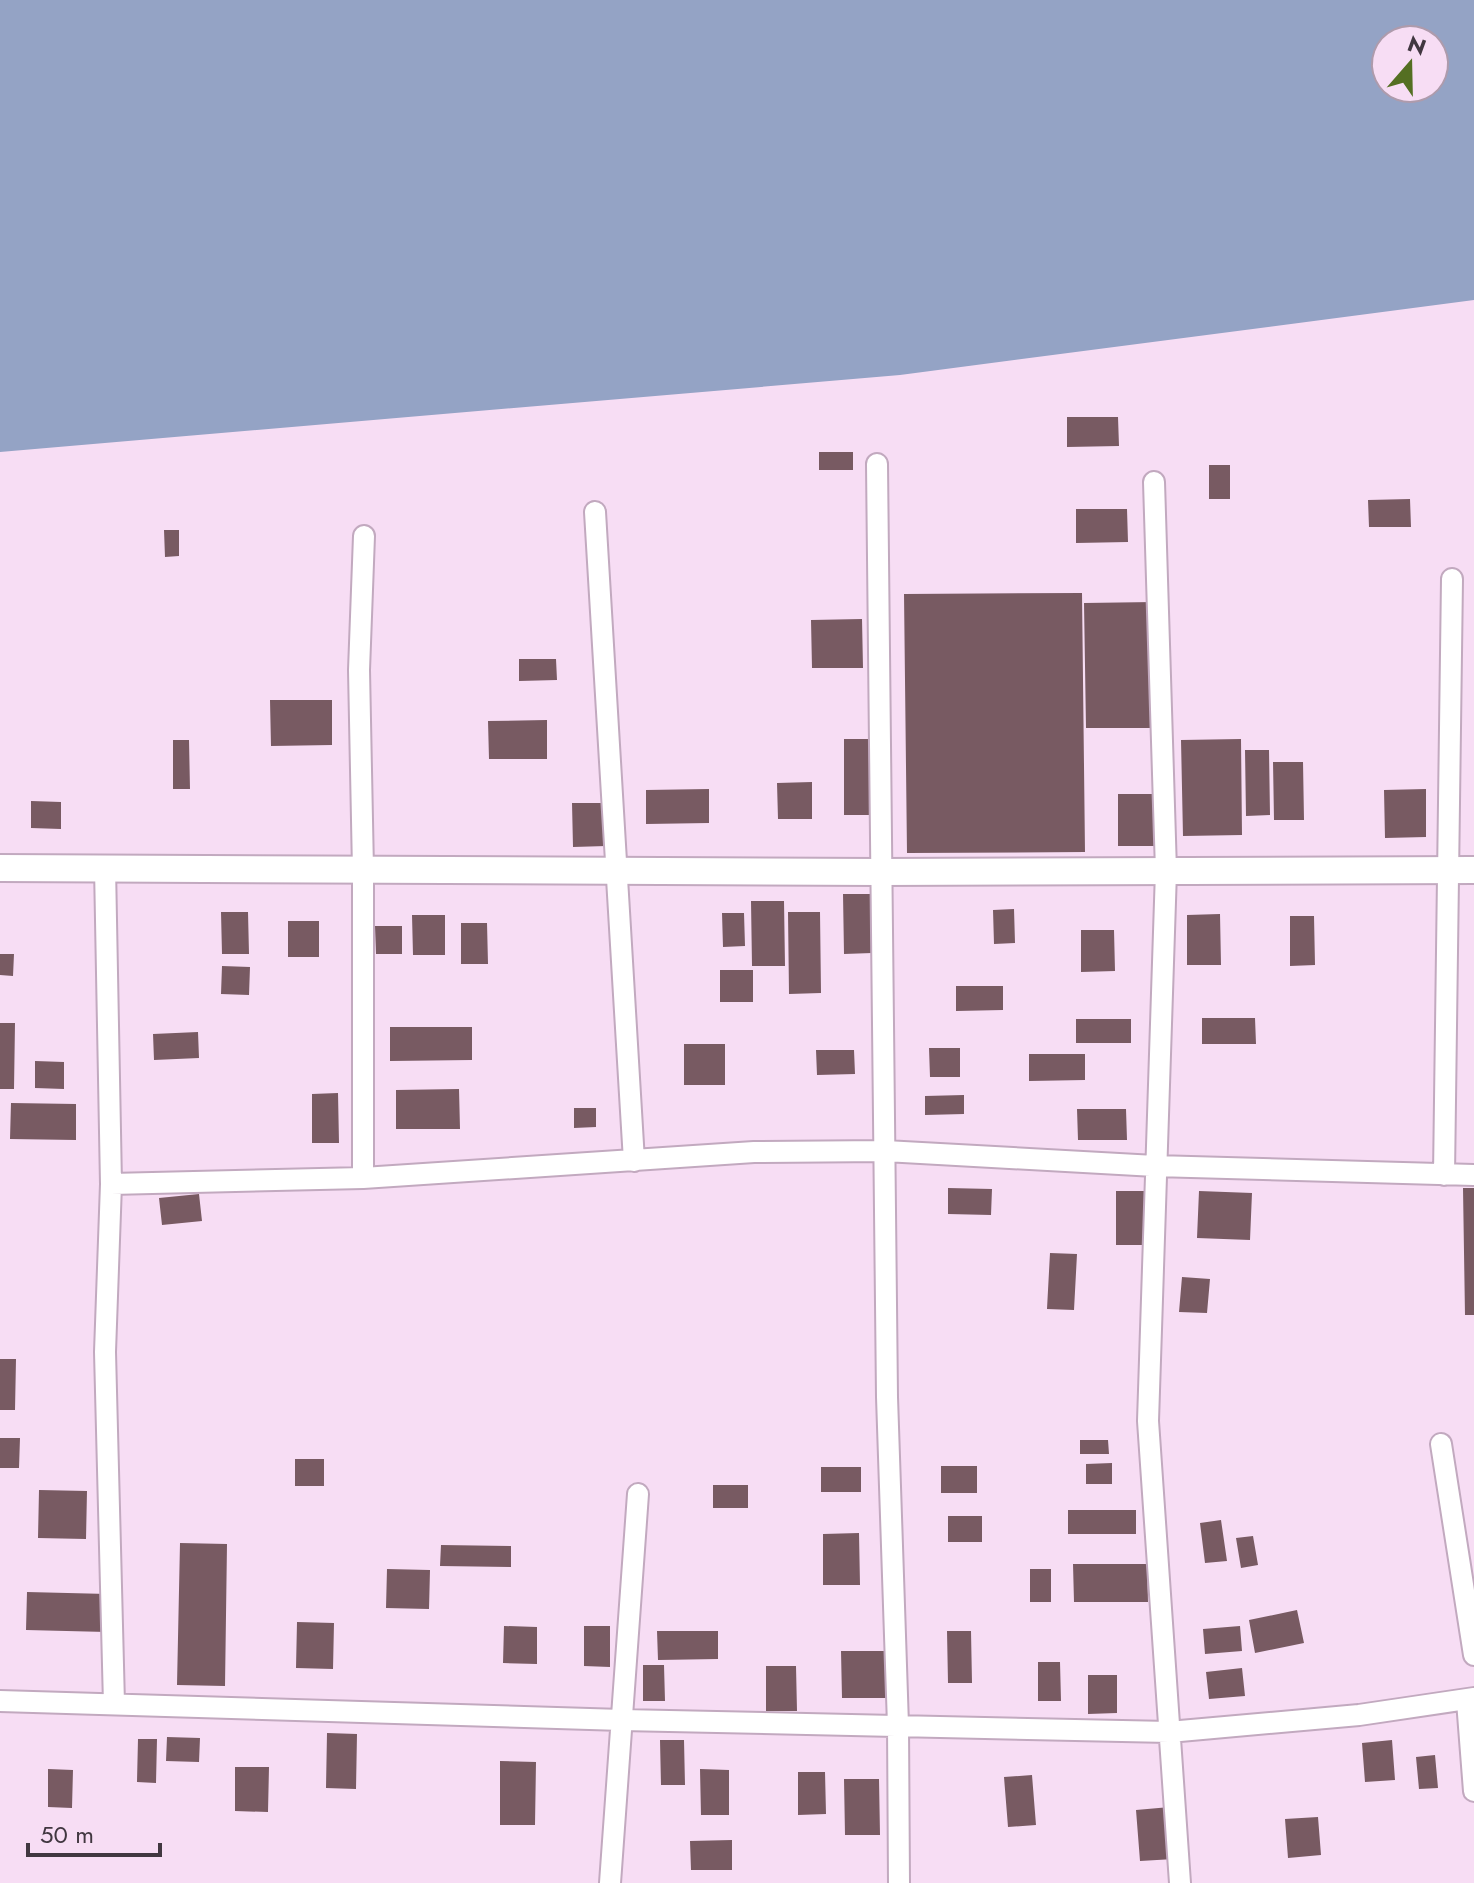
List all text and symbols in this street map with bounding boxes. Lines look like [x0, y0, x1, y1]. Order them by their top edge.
north arrow [1370, 24, 1450, 104]
text: N [1403, 27, 1431, 63]
scale bar [28, 1807, 160, 1857]
text: 50 m [40, 1817, 94, 1852]

